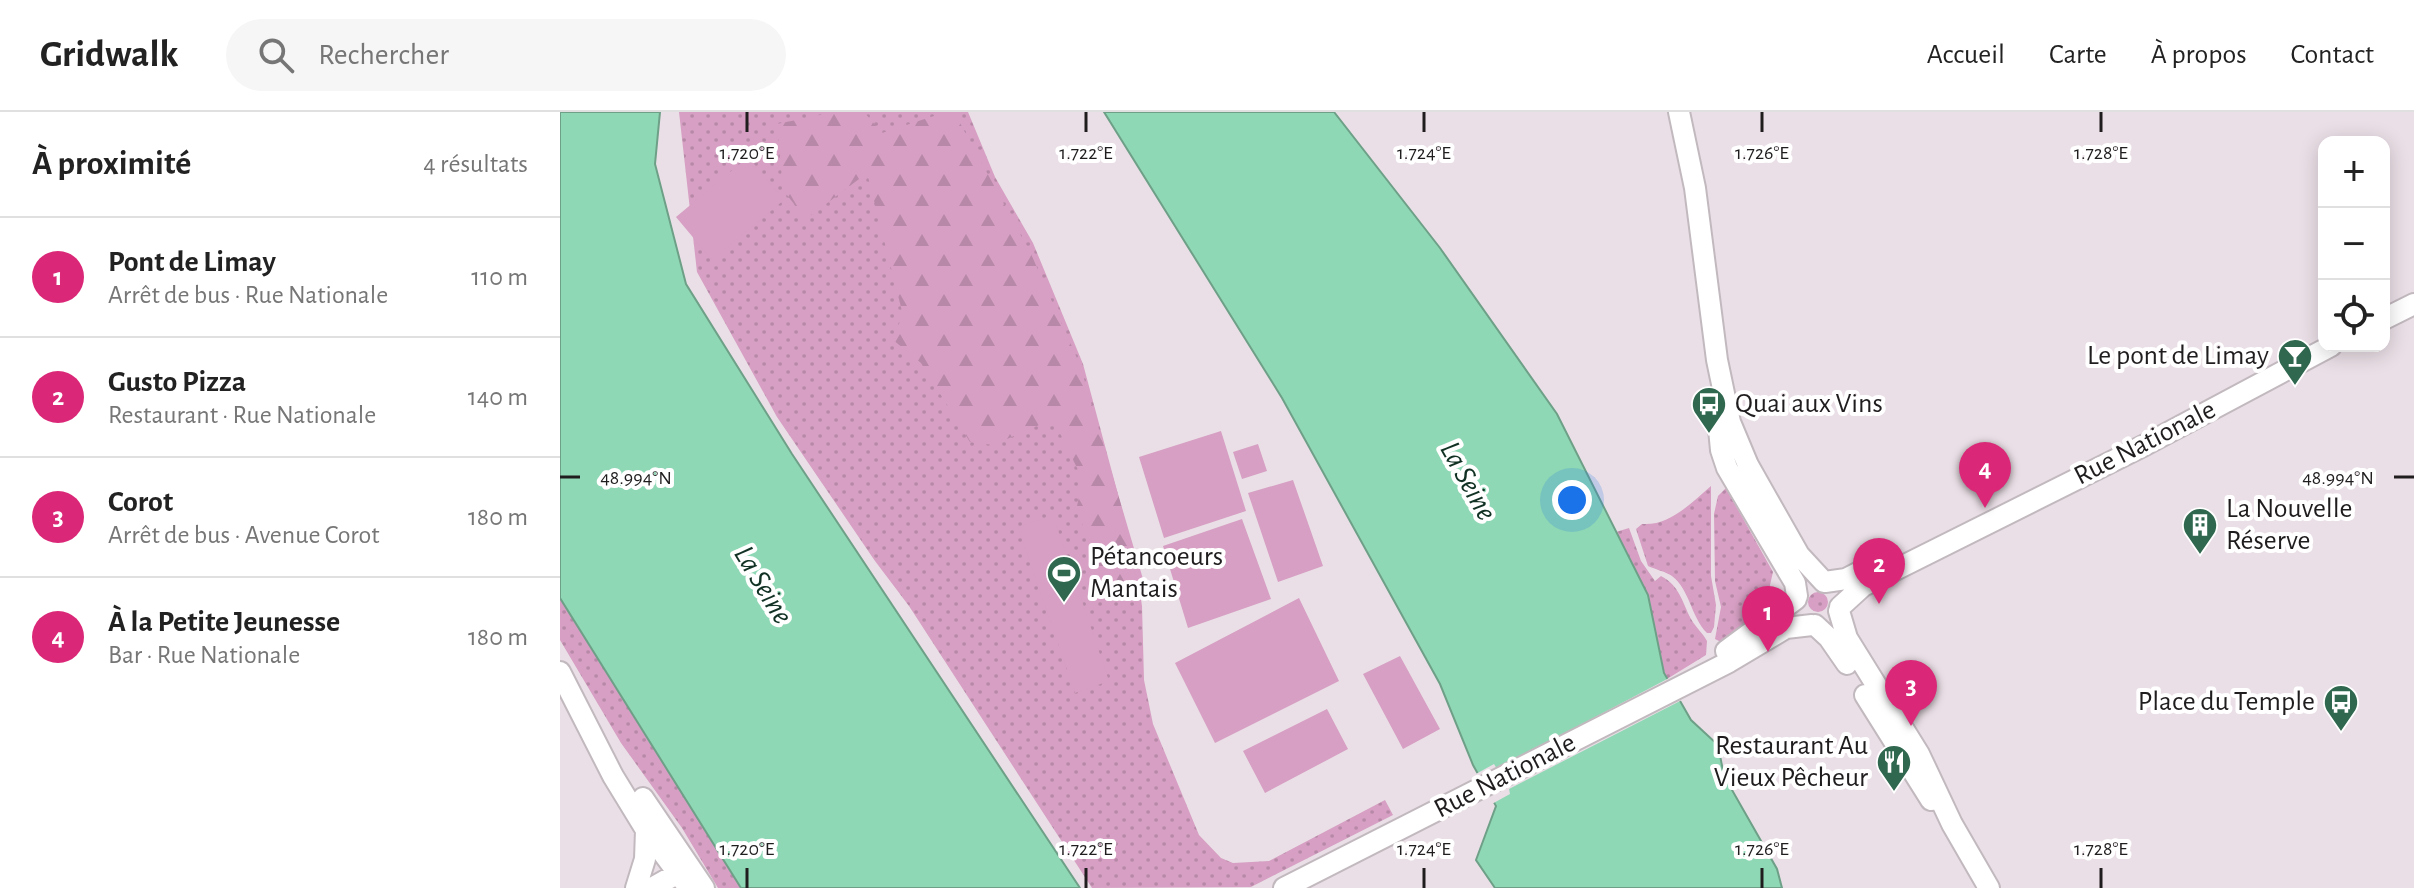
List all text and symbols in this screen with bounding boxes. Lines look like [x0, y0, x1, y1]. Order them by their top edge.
search box [226, 19, 786, 91]
icon: search [254, 33, 298, 77]
text: Gridwalk [40, 36, 178, 74]
text: Rechercher [318, 40, 449, 70]
text: Accueil [1927, 41, 2005, 69]
text: Carte [2049, 41, 2107, 69]
text: À propos [2151, 41, 2247, 69]
text: Contact [2291, 41, 2374, 69]
map controls [2318, 136, 2390, 352]
button: + [2318, 136, 2390, 208]
text: 1.720°E [720, 143, 775, 163]
text: 1.722°E [1059, 143, 1113, 163]
text: 1.724°E [1397, 143, 1451, 163]
text: 1.726°E [1735, 143, 1789, 163]
text: 1.728°E [2074, 143, 2128, 163]
text: À proximité [32, 147, 191, 181]
text: 4 résultats [423, 151, 528, 177]
button: − [2318, 208, 2390, 280]
text: Pont de Limay [108, 247, 276, 277]
text: 1 [53, 264, 63, 290]
text: 110 m [471, 264, 528, 290]
button: locate [2318, 280, 2390, 352]
text: Arrêt de bus · Rue Nationale [108, 282, 388, 308]
bar icon: Le pont de Limay [2276, 337, 2314, 387]
place label: Le pont de Limay [2087, 342, 2269, 370]
text: Gusto Pizza [108, 367, 246, 397]
text: 2 [52, 384, 64, 410]
text: 140 m [468, 384, 528, 410]
bus stop icon: Quai aux Vins [1690, 385, 1728, 435]
place label: Quai aux Vins [1735, 390, 1883, 418]
street label: Rue Nationale [2070, 395, 2220, 491]
text: Restaurant · Rue Nationale [108, 402, 376, 428]
water label: La Seine [1434, 436, 1502, 526]
pin: 4 [1959, 442, 2011, 508]
text: 48.994°N [600, 468, 672, 488]
text: 48.994°N [2302, 468, 2374, 488]
your location [1552, 480, 1592, 520]
text: Corot [108, 487, 173, 517]
place label: La Nouvelle Réserve [2226, 495, 2353, 555]
text: 3 [52, 504, 64, 530]
text: 180 m [468, 504, 528, 530]
building icon: La Nouvelle Réserve [2181, 506, 2219, 556]
text: Arrêt de bus · Avenue Corot [108, 522, 380, 548]
pin: 2 [1853, 538, 1905, 604]
water label: La Seine [728, 541, 798, 629]
place label: Pétancoeurs Mantais [1090, 543, 1223, 603]
sports icon: Pétancoeurs Mantais [1045, 554, 1083, 604]
pin: 1 [1742, 586, 1794, 652]
text: À la Petite Jeunesse [108, 607, 340, 637]
text: 4 [51, 624, 65, 650]
text: 180 m [468, 624, 528, 650]
text: Bar · Rue Nationale [108, 642, 300, 668]
pin: 3 [1885, 660, 1937, 726]
bus stop icon: Place du Temple [2322, 683, 2360, 733]
place label: Place du Temple [2138, 688, 2315, 716]
street label: Rue Nationale [1430, 728, 1580, 824]
place label: Restaurant Au Vieux Pêcheur [1714, 732, 1868, 792]
restaurant icon: Restaurant Au Vieux Pêcheur [1875, 743, 1913, 793]
text: 1.720°E [720, 839, 775, 859]
text: 1.722°E [1059, 839, 1113, 859]
text: 1.724°E [1397, 839, 1451, 859]
text: 1.726°E [1735, 839, 1789, 859]
text: 1.728°E [2074, 839, 2128, 859]

